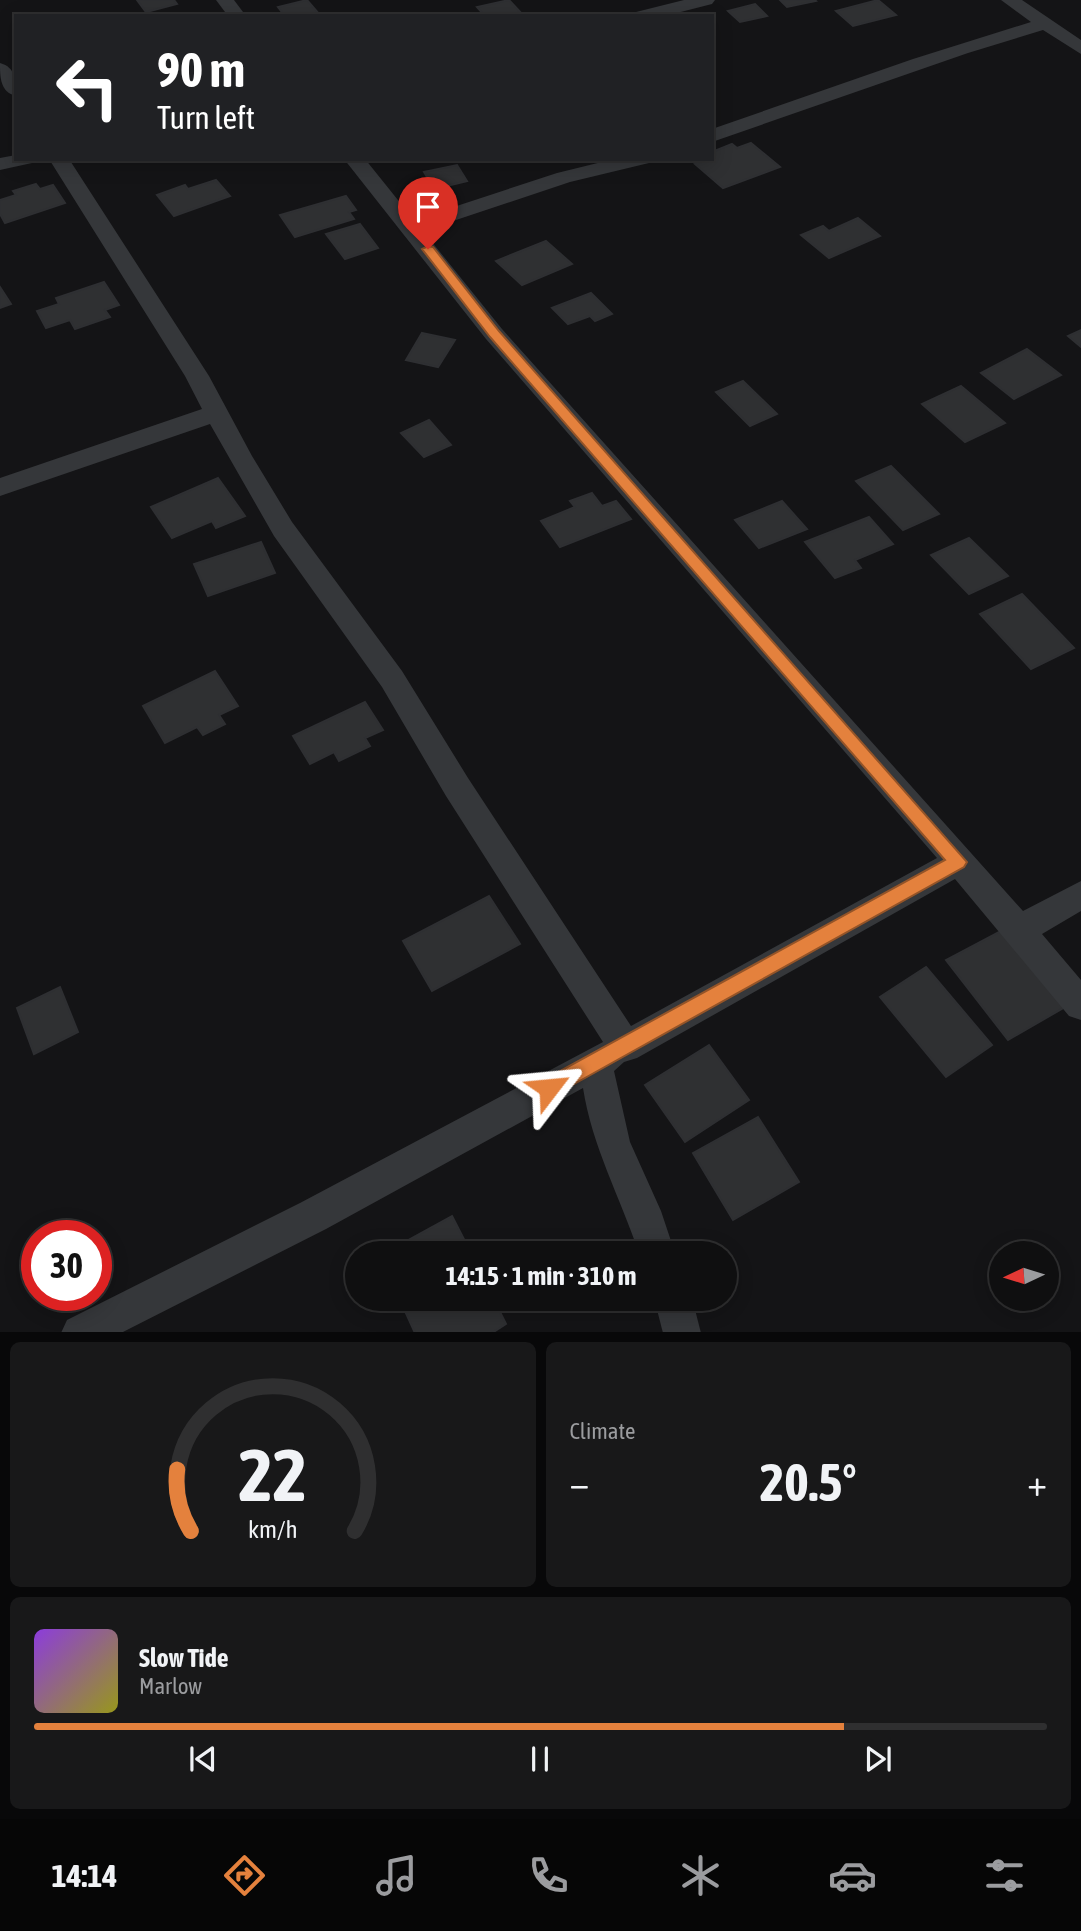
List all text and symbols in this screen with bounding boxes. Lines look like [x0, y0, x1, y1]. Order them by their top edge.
text: 90 m [157, 41, 245, 97]
icon: left [42, 42, 133, 133]
text: Turn left [157, 99, 255, 136]
pin [398, 177, 458, 249]
icon: arrive [409, 188, 447, 226]
position arrow [512, 1051, 586, 1125]
speed limit sign: 30 [21, 1220, 112, 1311]
north arrow [989, 1241, 1059, 1311]
map controls [989, 1241, 1059, 1311]
text: 14:15 · 1 min · 310 m [446, 1261, 636, 1291]
text: Climate [570, 1418, 635, 1444]
text: 22 [239, 1433, 307, 1516]
text: 20.5° [760, 1452, 857, 1512]
text: − [570, 1461, 589, 1504]
text: + [1027, 1461, 1047, 1504]
text: km/h [248, 1514, 298, 1542]
text: Slow Tide [139, 1643, 229, 1673]
text: Marlow [139, 1673, 202, 1699]
icon: previous [184, 1740, 222, 1778]
icon: pause [521, 1740, 559, 1778]
icon: next [859, 1740, 897, 1778]
icon: directions [220, 1851, 269, 1900]
icon: music [372, 1851, 421, 1900]
icon: phone [524, 1851, 573, 1900]
icon: climate [676, 1851, 725, 1900]
icon: car [828, 1851, 877, 1900]
icon: filters [980, 1851, 1029, 1900]
text: 14:14 [52, 1857, 117, 1894]

